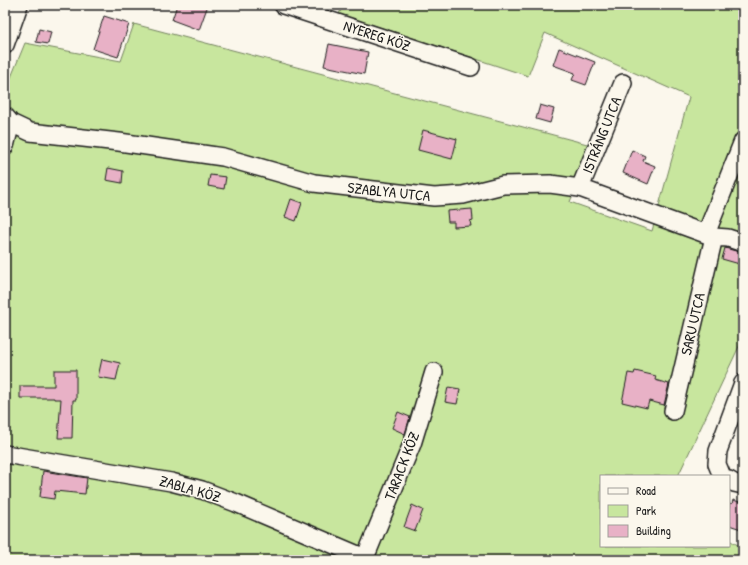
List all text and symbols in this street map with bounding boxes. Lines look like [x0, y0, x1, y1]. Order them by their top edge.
street label: NYEREG KÖZ [341, 15, 414, 56]
street label: ISTRÁNG UTCA [577, 93, 627, 176]
street label: SZABLYA UTCA [347, 177, 432, 206]
street label: SARU UTCA [675, 290, 710, 357]
street label: TARACK KÖZ [379, 428, 424, 503]
street label: ZABLA KÖZ [157, 470, 224, 507]
legend [600, 475, 730, 547]
text: Road [636, 482, 656, 499]
text: Park [636, 502, 656, 519]
text: Building [636, 522, 671, 539]

